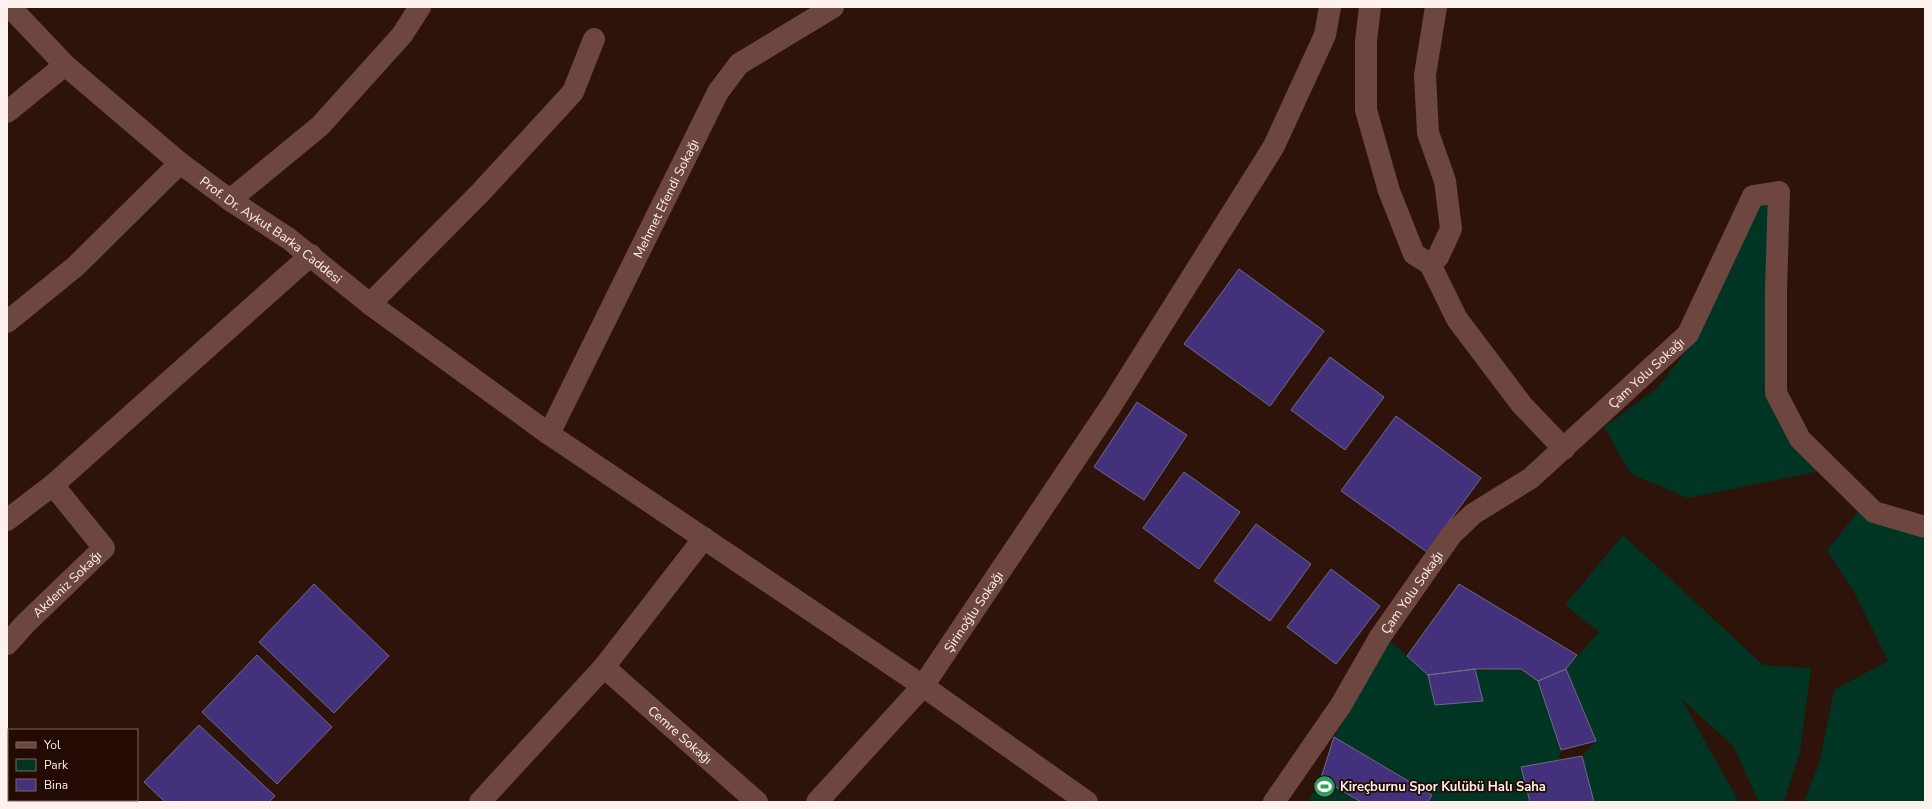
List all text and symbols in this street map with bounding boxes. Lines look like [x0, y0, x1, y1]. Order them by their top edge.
street label: Mehmet Efendi Sokağı [629, 136, 703, 261]
street label: Prof. Dr. Aykut Barka Caddesi [196, 173, 346, 288]
street label: Çam Yolu Sokağı [1604, 334, 1689, 413]
street label: Akdeniz Sokağı [29, 547, 106, 622]
street label: Çam Yolu Sokağı [1377, 548, 1448, 638]
street label: Şirinoğlu Sokağı [940, 568, 1008, 656]
street label: Cemre Sokağı [644, 702, 716, 769]
legend [8, 729, 138, 801]
text: Yol [43, 737, 61, 753]
text: Park [44, 757, 69, 773]
sports icon: Kireçburnu Spor Kulübü Halı Saha [1312, 773, 1338, 799]
text: Bina [44, 777, 68, 793]
place label: Kireçburnu Spor Kulübü Halı Saha [1340, 778, 1546, 796]

